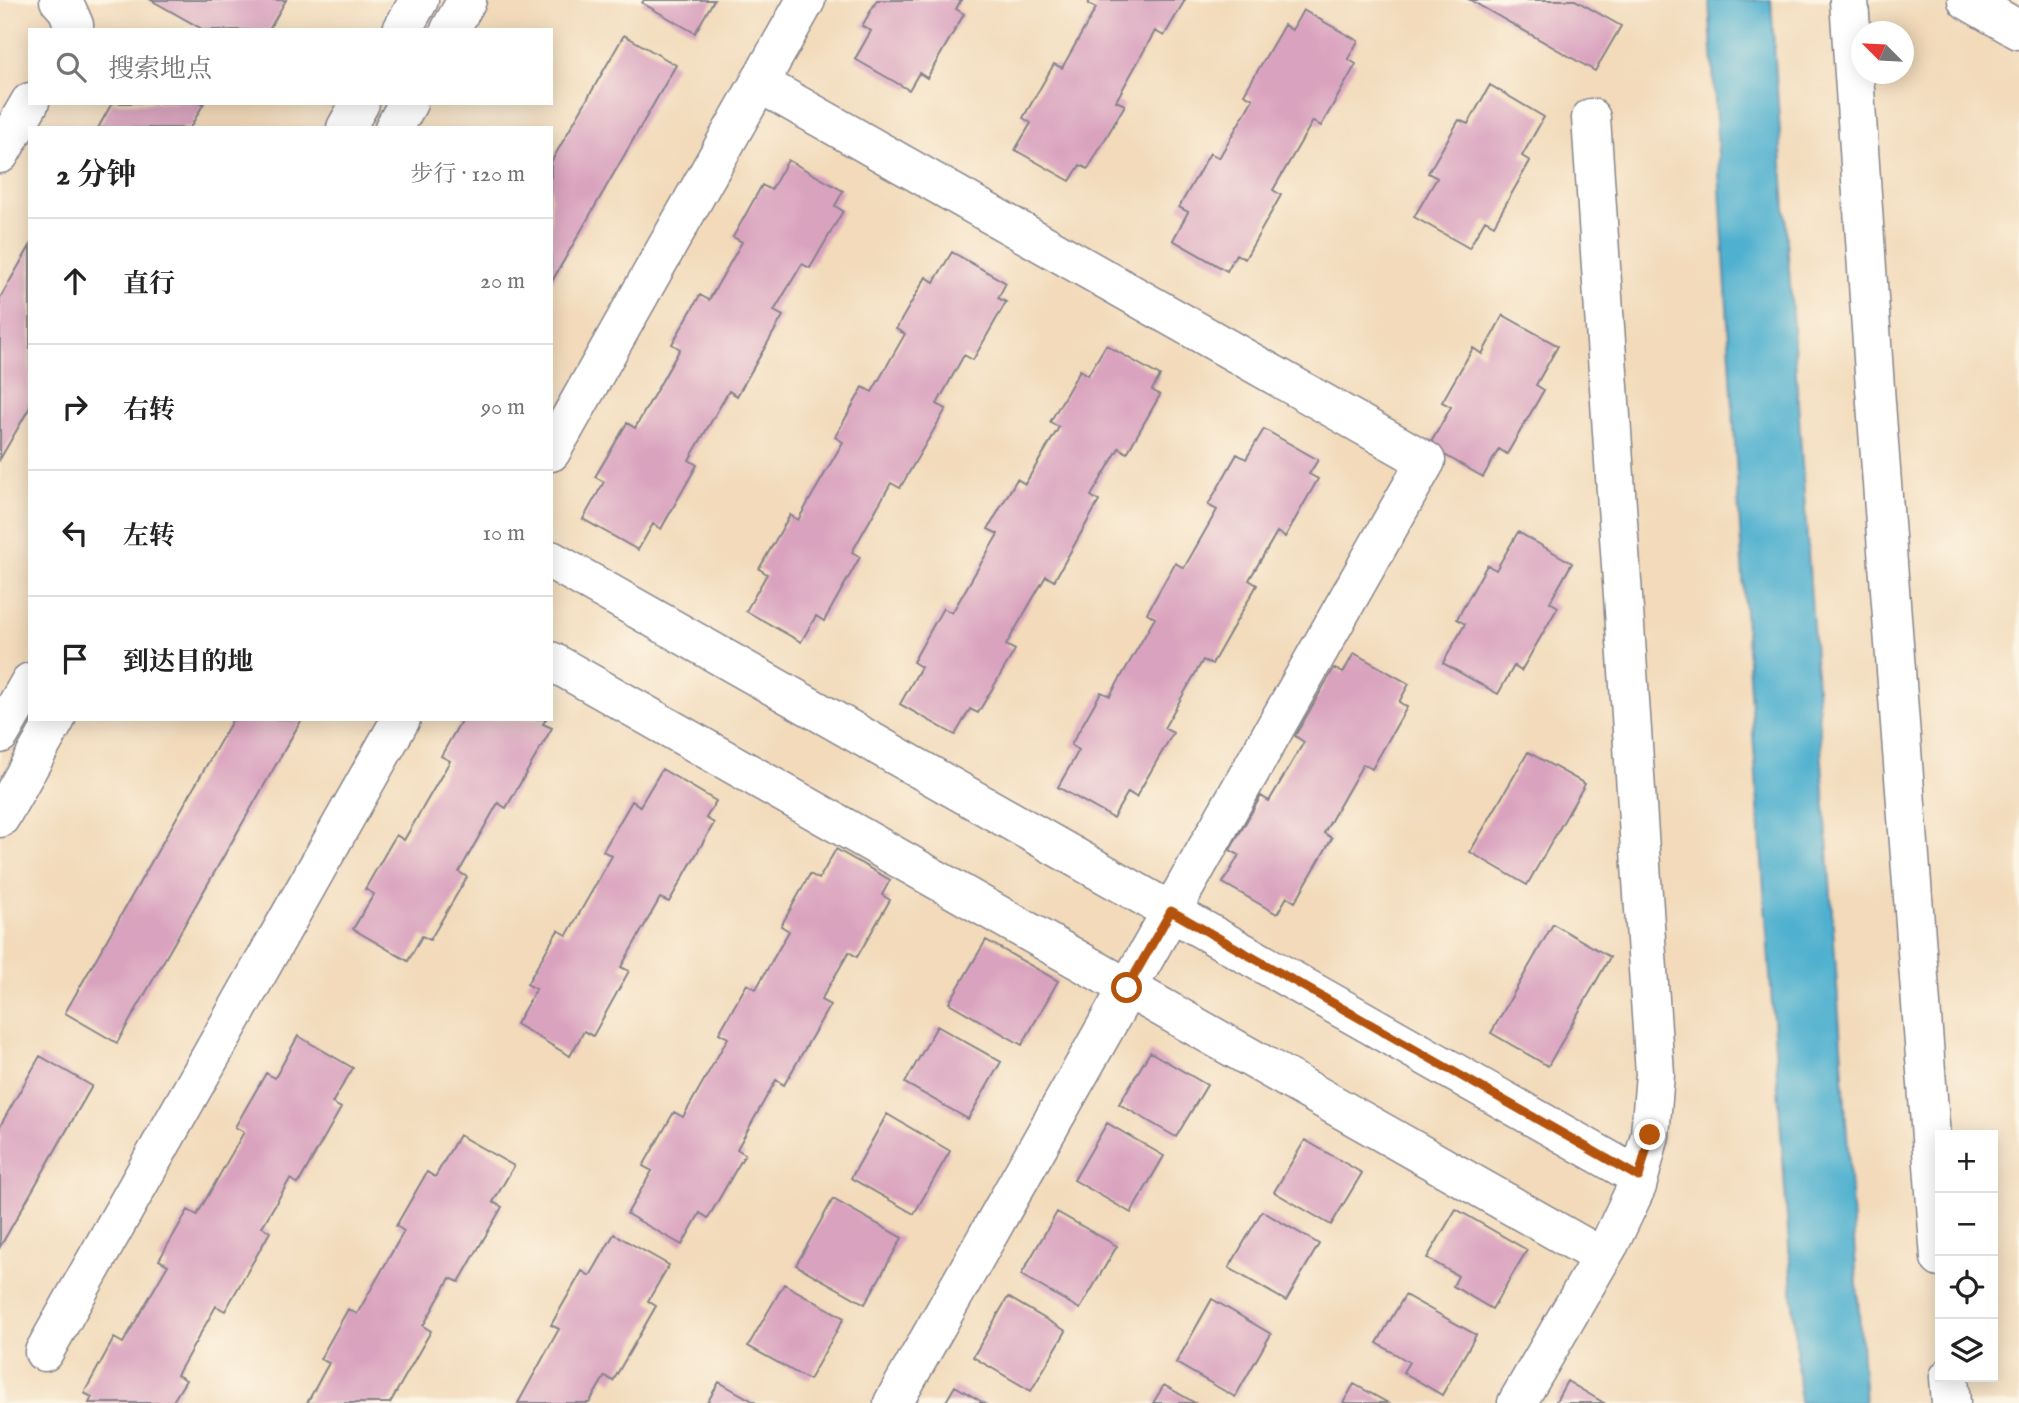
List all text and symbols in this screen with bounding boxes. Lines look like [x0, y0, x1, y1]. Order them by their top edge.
north arrow [1851, 21, 1914, 84]
search box [28, 28, 553, 105]
icon: search [52, 48, 90, 86]
text: 搜索地点 [108, 53, 212, 86]
text: 2 分钟 [56, 157, 137, 195]
text: 步行 · 120 m [410, 160, 525, 189]
icon: ahead [56, 262, 94, 300]
text: 20 m [480, 267, 525, 296]
text: 直行 [123, 268, 175, 301]
icon: right [56, 388, 94, 426]
text: 90 m [481, 393, 525, 422]
text: 右转 [123, 394, 175, 427]
icon: left [56, 514, 94, 552]
text: 10 m [482, 519, 525, 548]
text: 左转 [123, 520, 175, 553]
icon: arrive [56, 640, 94, 678]
text: 到达目的地 [123, 646, 253, 679]
route start [1111, 972, 1142, 1003]
route end [1634, 1119, 1665, 1150]
map controls [1935, 1130, 1998, 1382]
button: + [1935, 1130, 1998, 1193]
button: − [1935, 1193, 1998, 1256]
button: locate [1935, 1256, 1998, 1319]
button: layers [1935, 1319, 1998, 1382]

